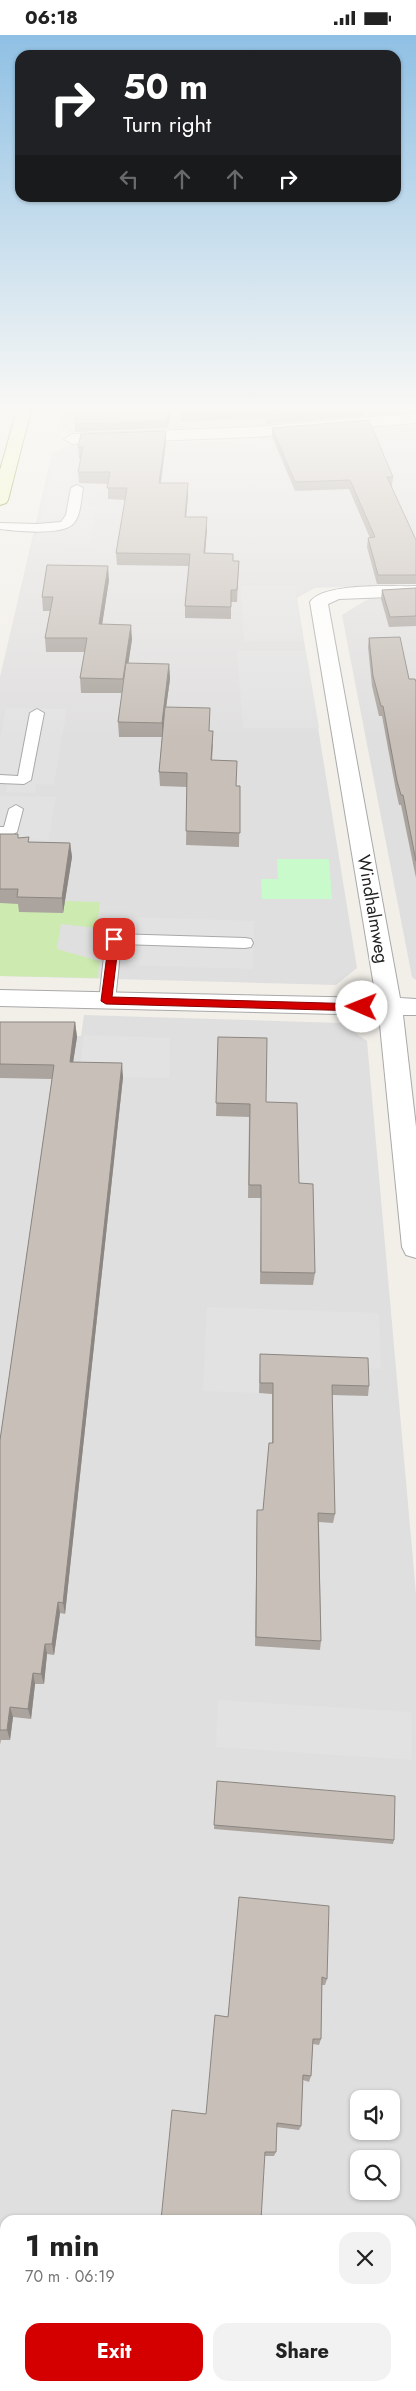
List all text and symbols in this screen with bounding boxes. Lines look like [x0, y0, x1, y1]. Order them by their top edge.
text: 06:18 [25, 4, 78, 31]
text: 50 m [123, 62, 208, 112]
icon: right [40, 70, 105, 135]
text: Turn right [123, 108, 211, 140]
icon: left [115, 165, 143, 193]
icon: ahead [168, 165, 196, 193]
icon: ahead [221, 165, 249, 193]
icon: right [274, 165, 302, 193]
street label: Windhalmweg [351, 853, 395, 965]
pin [93, 918, 135, 960]
icon: arrive [100, 925, 128, 953]
position arrow [335, 980, 387, 1032]
map controls [350, 2090, 400, 2200]
button: sound [350, 2090, 400, 2140]
button: search [350, 2150, 400, 2200]
text: 1 min [25, 2224, 99, 2267]
button: close [339, 2232, 391, 2284]
text: 70 m · 06:19 [25, 2265, 115, 2288]
button: Exit [25, 2323, 203, 2381]
button: Share [213, 2323, 391, 2381]

